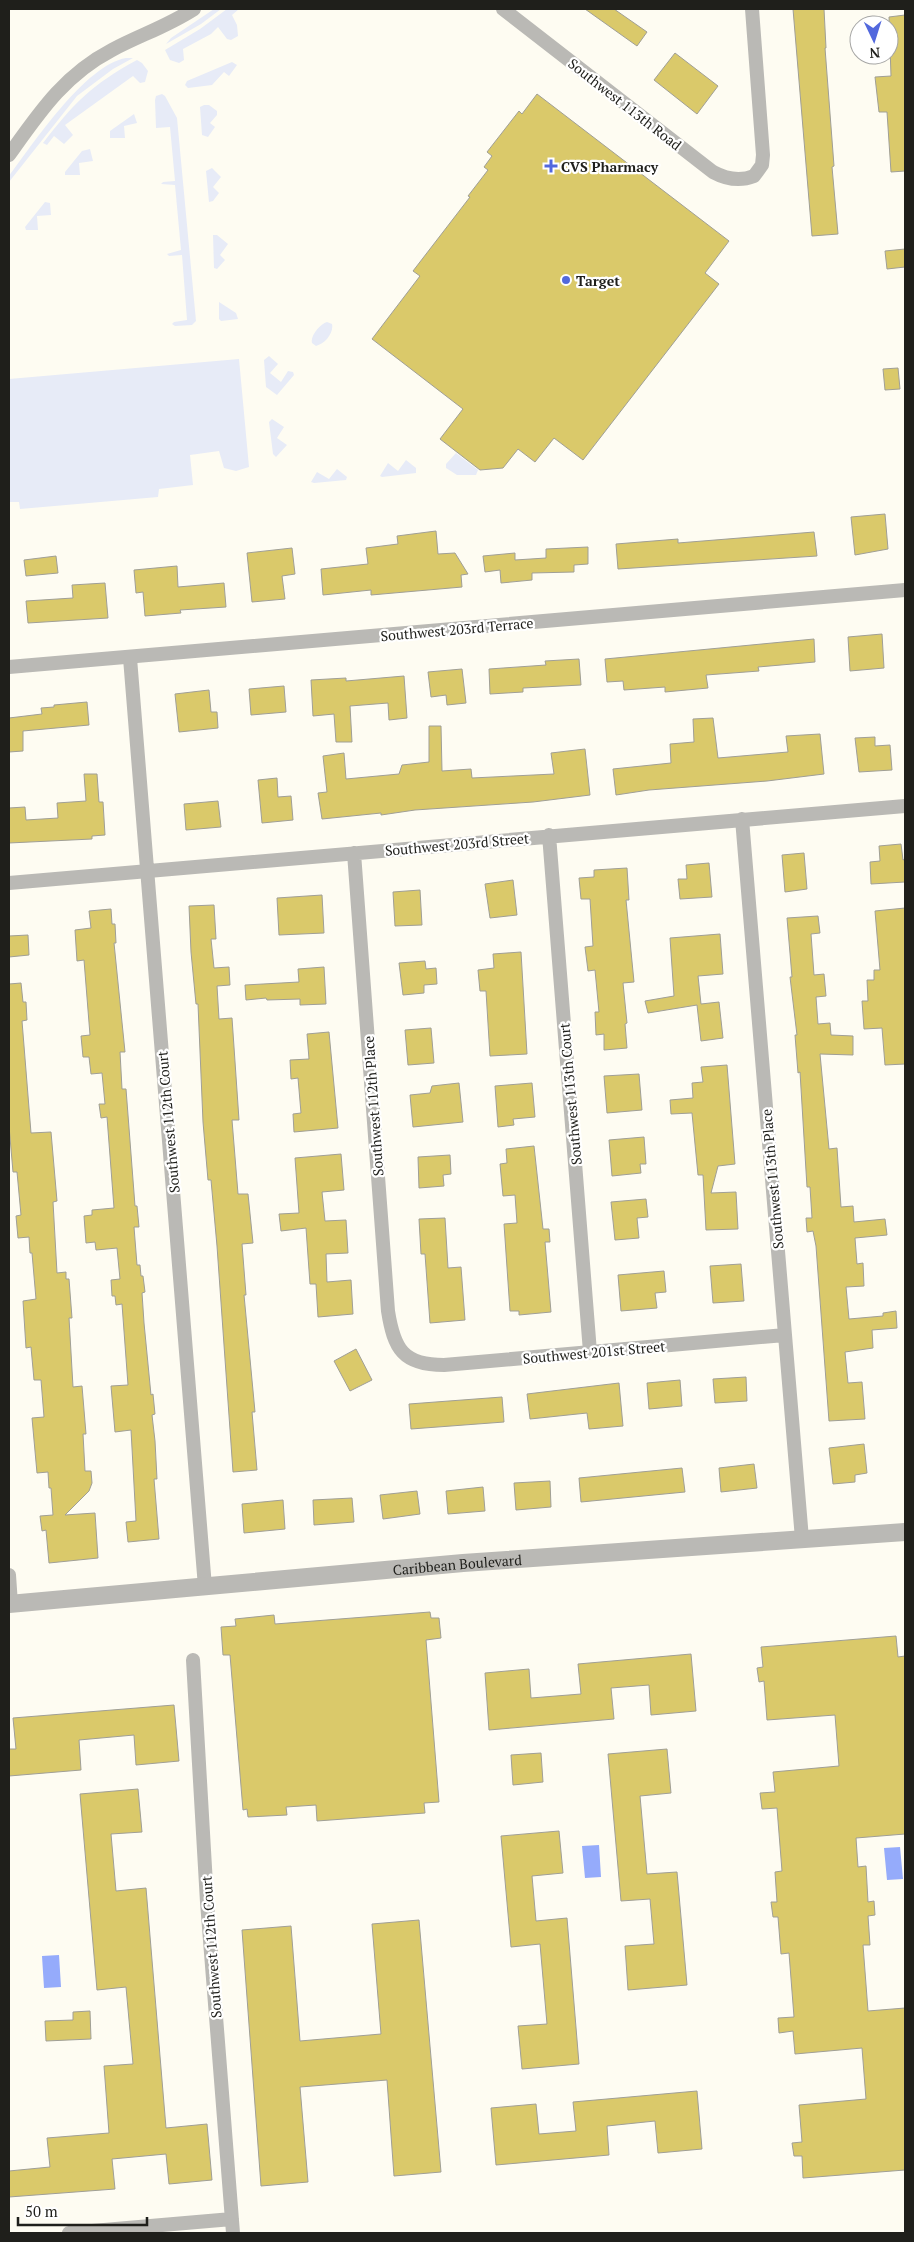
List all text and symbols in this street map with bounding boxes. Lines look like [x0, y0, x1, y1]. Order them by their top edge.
north arrow [849, 15, 899, 65]
text: N [869, 44, 881, 63]
street label: Southwest 113th Road [564, 54, 686, 154]
place label: CVS Pharmacy [561, 157, 659, 176]
marker: CVS Pharmacy [545, 160, 557, 172]
place label: Target [576, 271, 620, 290]
marker: Target [560, 274, 572, 286]
street label: Southwest 203rd Terrace [380, 613, 534, 645]
street label: Southwest 203rd Street [384, 828, 531, 860]
street label: Southwest 113th Court [554, 1021, 586, 1166]
street label: Southwest 112th Place [359, 1035, 387, 1177]
street label: Southwest 112th Court [152, 1049, 184, 1194]
street label: Southwest 113th Place [756, 1108, 788, 1250]
street label: Southwest 201st Street [522, 1336, 667, 1368]
street label: Caribbean Boulevard [392, 1549, 523, 1579]
street label: Southwest 112th Court [196, 1874, 225, 2019]
scale bar [18, 2194, 146, 2226]
text: 50 m [25, 2201, 58, 2221]

